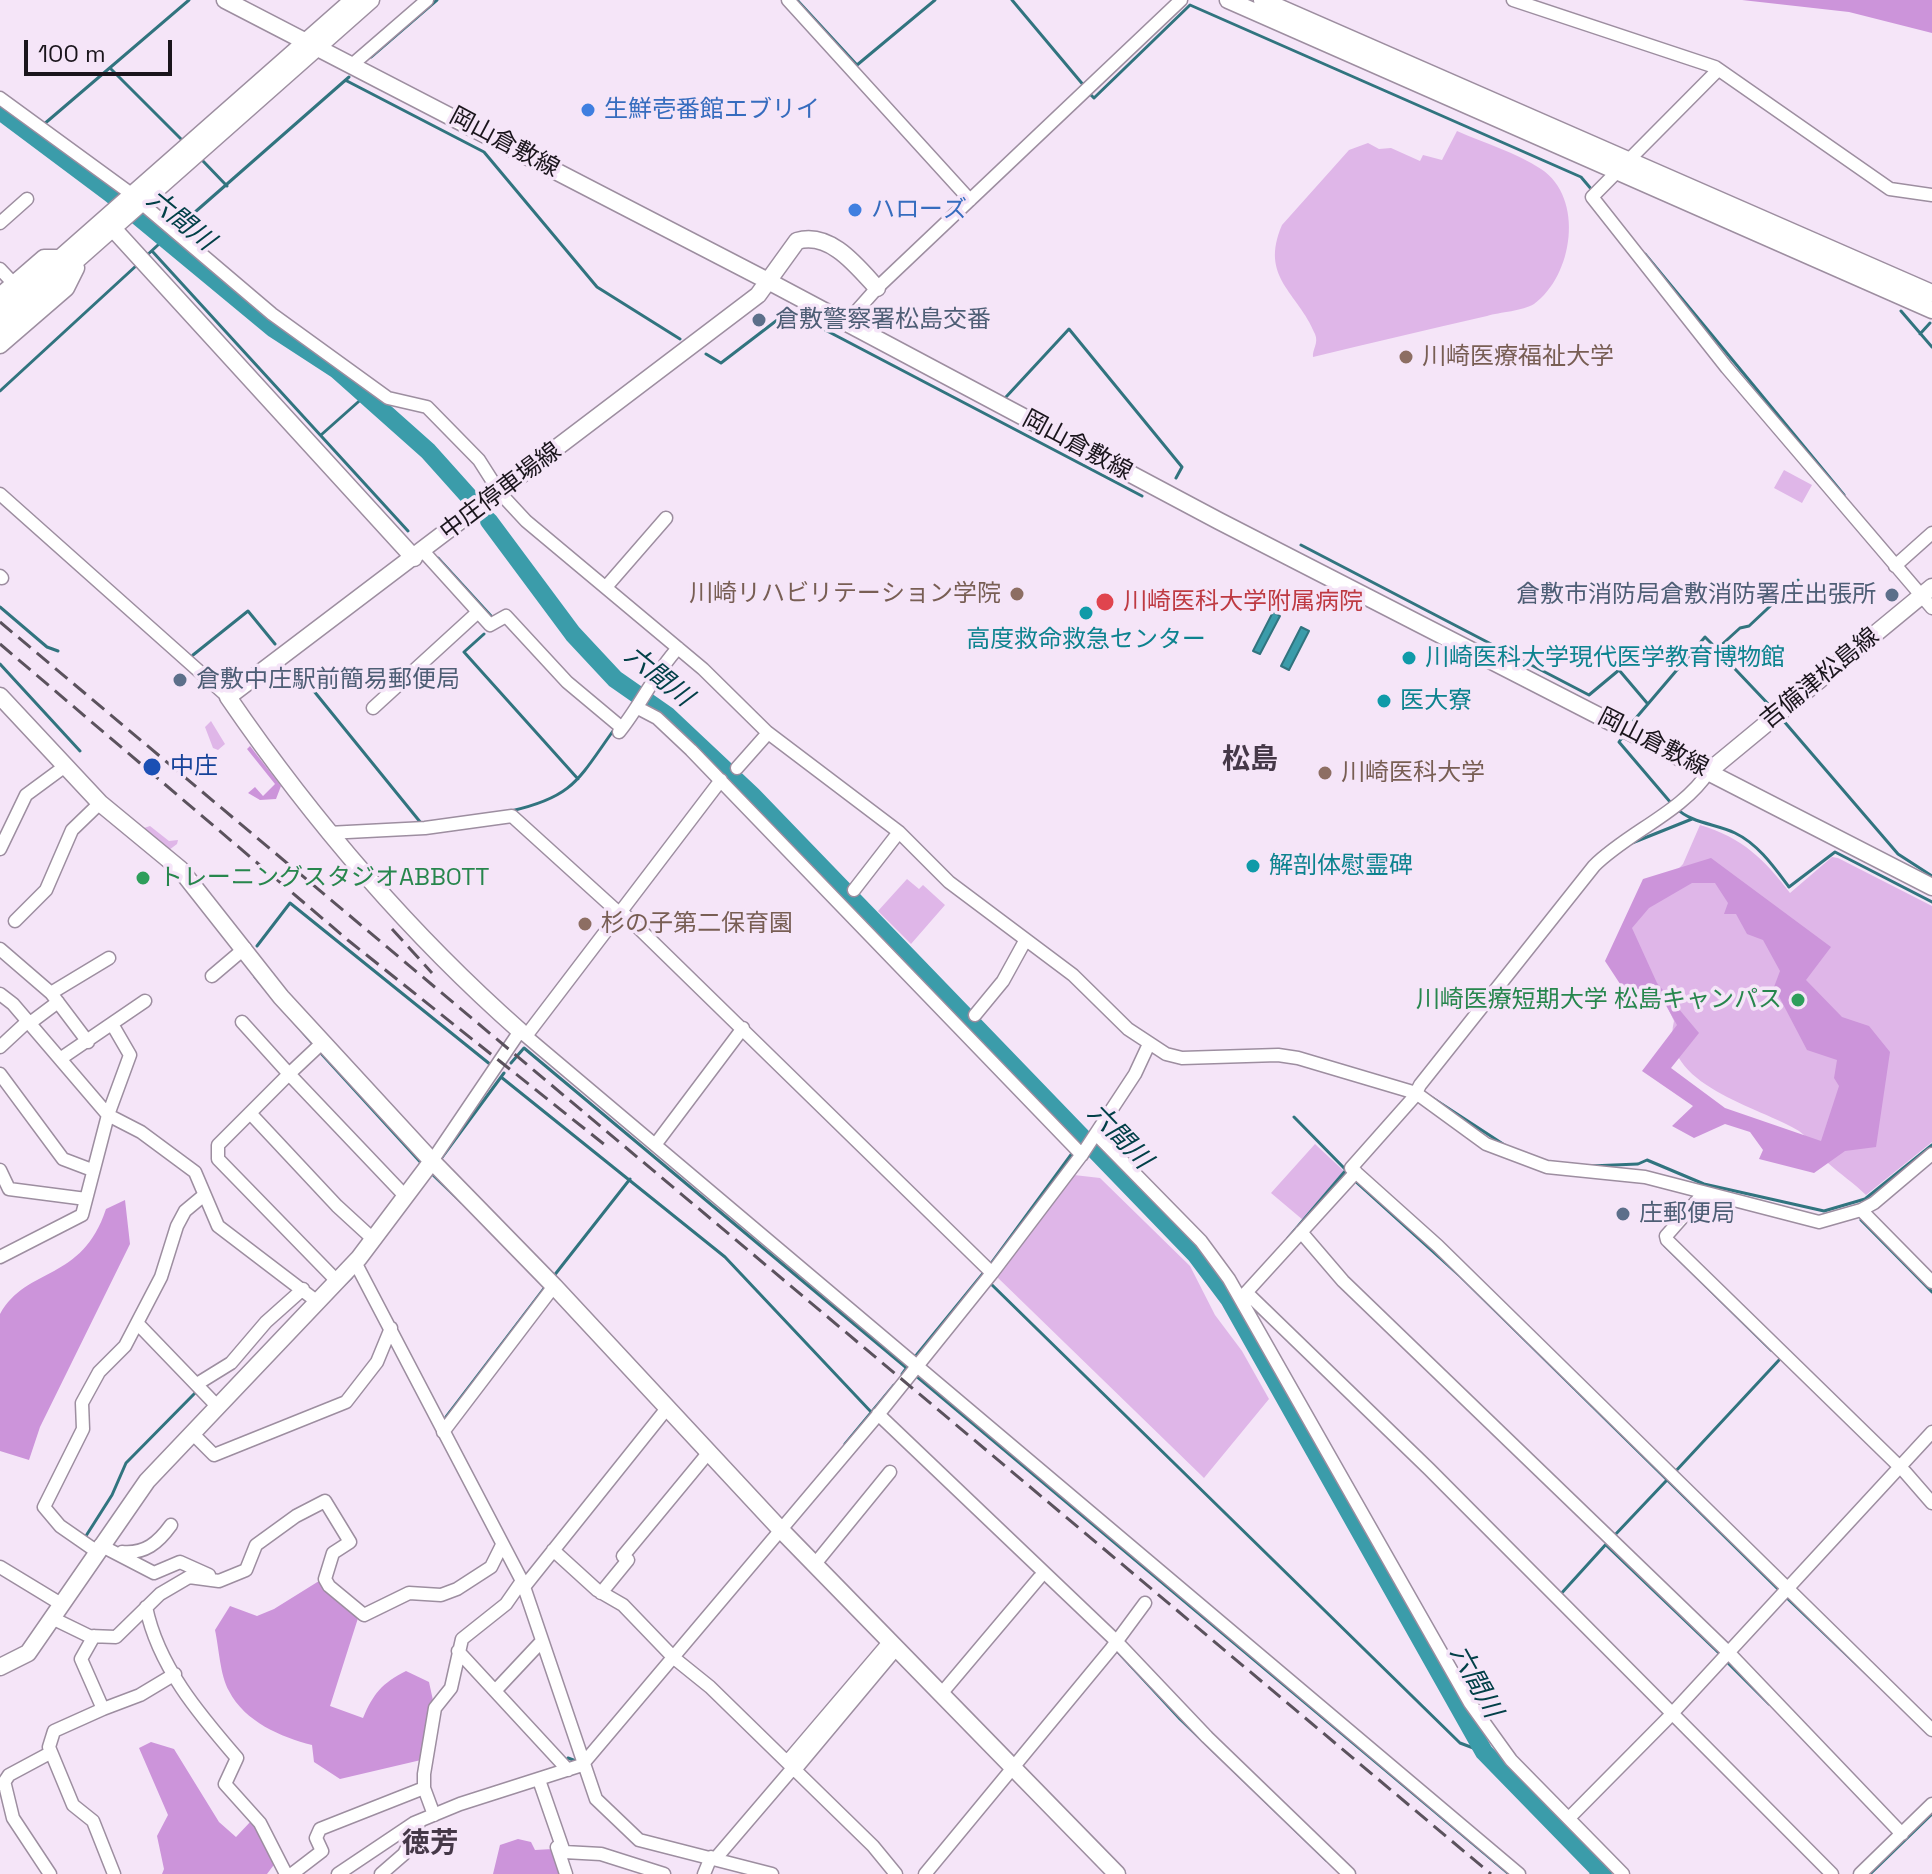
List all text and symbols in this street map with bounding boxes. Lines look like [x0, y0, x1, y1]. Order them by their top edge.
scale bar [28, 24, 176, 74]
text: 100 m [38, 38, 106, 69]
place label: 生鮮壱番館エブリイ [604, 96, 820, 124]
marker: 生鮮壱番館エブリイ [579, 101, 597, 119]
street label: 岡山倉敷線 [444, 102, 564, 184]
water label: 六間川 [140, 184, 220, 258]
place label: ハローズ [871, 196, 967, 224]
marker: ハローズ [846, 201, 864, 219]
place label: 倉敷警察署松島交番 [775, 306, 991, 334]
marker: 倉敷警察署松島交番 [750, 311, 768, 329]
place label: 川崎医療福祉大学 [1422, 343, 1614, 371]
marker: 川崎医療福祉大学 [1397, 348, 1415, 366]
street label: 岡山倉敷線 [1017, 405, 1137, 487]
street label: 中庄停車場線 [435, 437, 567, 547]
place label: 川崎リハビリテーション学院 [689, 580, 1001, 608]
place label: 倉敷市消防局倉敷消防署庄出張所 [1516, 581, 1876, 609]
marker: 川崎リハビリテーション学院 [1008, 585, 1026, 603]
marker: 倉敷市消防局倉敷消防署庄出張所 [1883, 586, 1901, 604]
place label: 川崎医科大学附属病院 [1123, 588, 1363, 616]
marker: 川崎医科大学附属病院 [1094, 591, 1116, 613]
marker: 高度救命救急センター [1077, 604, 1095, 622]
street label: 吉備津松島線 [1755, 622, 1885, 736]
place label: 高度救命救急センター [966, 626, 1206, 654]
water label: 六間川 [618, 640, 698, 714]
place label: 川崎医科大学現代医学教育博物館 [1425, 644, 1785, 672]
marker: 川崎医科大学現代医学教育博物館 [1400, 649, 1418, 667]
place label: 倉敷中庄駅前簡易郵便局 [196, 666, 460, 694]
marker: 倉敷中庄駅前簡易郵便局 [171, 671, 189, 689]
place label: 医大寮 [1400, 687, 1472, 715]
marker: 医大寮 [1375, 692, 1393, 710]
street label: 岡山倉敷線 [1593, 703, 1713, 783]
district label: 松島 [1222, 743, 1278, 777]
place label: 中庄 [170, 753, 218, 781]
marker: 中庄 [141, 756, 163, 778]
place label: 川崎医科大学 [1341, 759, 1485, 787]
marker: 川崎医科大学 [1316, 764, 1334, 782]
place label: 解剖体慰霊碑 [1269, 852, 1413, 880]
marker: 解剖体慰霊碑 [1244, 857, 1262, 875]
place label: トレーニングスタジオABBOTT [159, 864, 489, 892]
marker: トレーニングスタジオABBOTT [134, 869, 152, 887]
place label: 杉の子第二保育園 [601, 910, 793, 938]
marker: 杉の子第二保育園 [576, 915, 594, 933]
place label: 川崎医療短期大学 松島キャンパス [1416, 986, 1782, 1014]
marker: 川崎医療短期大学 松島キャンパス [1789, 991, 1807, 1009]
water label: 六間川 [1081, 1098, 1157, 1176]
place label: 庄郵便局 [1639, 1200, 1735, 1228]
marker: 庄郵便局 [1614, 1205, 1632, 1223]
water label: 六間川 [1442, 1640, 1508, 1724]
district label: 徳芳 [402, 1827, 458, 1861]

